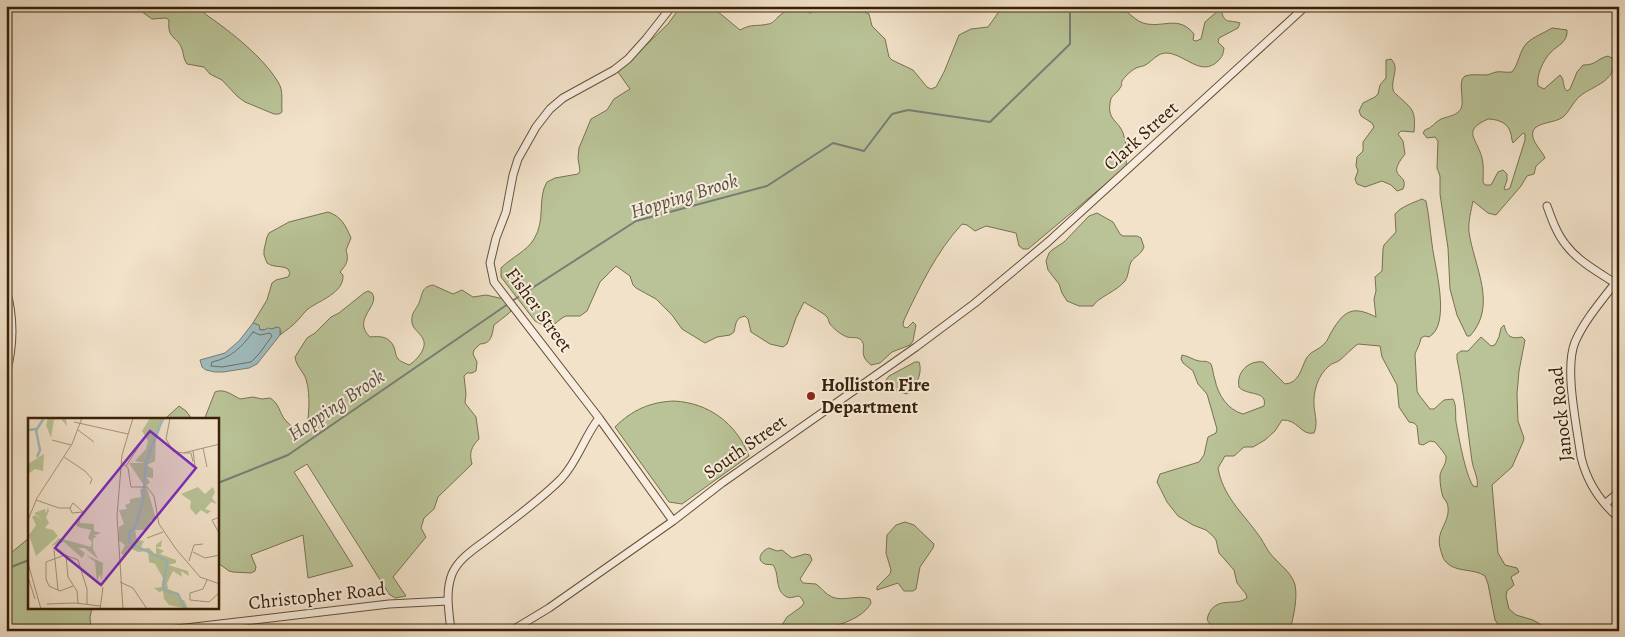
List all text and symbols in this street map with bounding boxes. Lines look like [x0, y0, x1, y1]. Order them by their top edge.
street label: Clark Street [1098, 95, 1184, 177]
water label: Hopping Brook [627, 167, 741, 225]
street label: Fisher Street [499, 262, 579, 358]
water label: Hopping Brook [282, 363, 390, 447]
street label: Janock Road [1543, 365, 1579, 463]
place label: Holliston Fire Department [821, 372, 930, 420]
marker: Holliston Fire Department [805, 390, 817, 402]
street label: South Street [698, 409, 792, 485]
inset map [28, 418, 219, 610]
street label: Christopher Road [247, 576, 387, 616]

